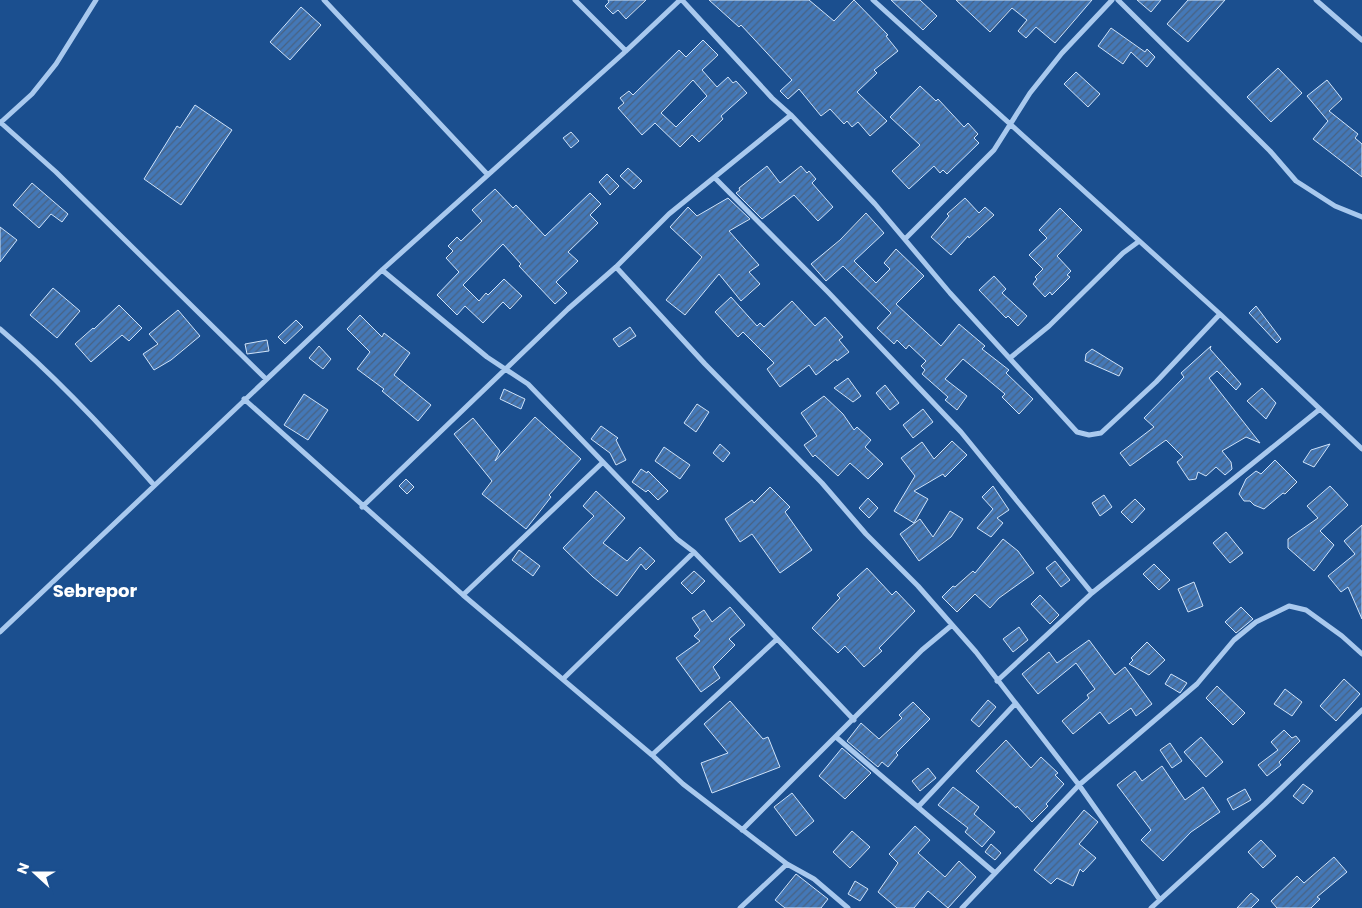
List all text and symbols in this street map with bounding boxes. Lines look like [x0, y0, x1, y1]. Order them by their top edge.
district label: Sebrepor [53, 578, 138, 603]
north arrow [10, 848, 60, 898]
text: N [12, 860, 34, 877]

